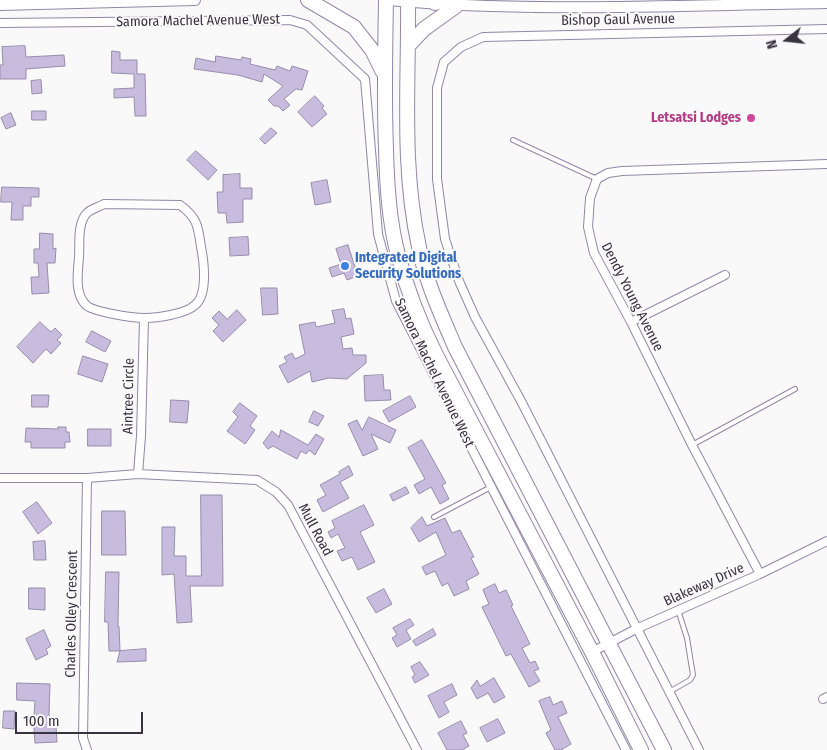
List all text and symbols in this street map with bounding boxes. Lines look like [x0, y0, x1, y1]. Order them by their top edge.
street label: Samora Machel Avenue West [116, 11, 280, 31]
street label: Bishop Gaul Avenue [561, 11, 675, 29]
north arrow [762, 15, 812, 65]
text: N [763, 38, 781, 51]
place label: Letsatsi Lodges [651, 110, 741, 126]
marker: Letsatsi Lodges [745, 112, 757, 124]
street label: Dendy Young Avenue [597, 240, 667, 354]
place label: Integrated Digital Security Solutions [355, 250, 461, 282]
marker: Integrated Digital Security Solutions [339, 260, 351, 272]
street label: Samora Machel Avenue West [391, 296, 477, 450]
street label: Aintree Circle [120, 358, 138, 434]
street label: Mull Road [294, 501, 336, 559]
street label: Charles Olley Crescent [62, 550, 82, 678]
street label: Blakeway Drive [661, 560, 747, 610]
scale bar [18, 702, 145, 734]
text: 100 m [23, 712, 60, 730]

